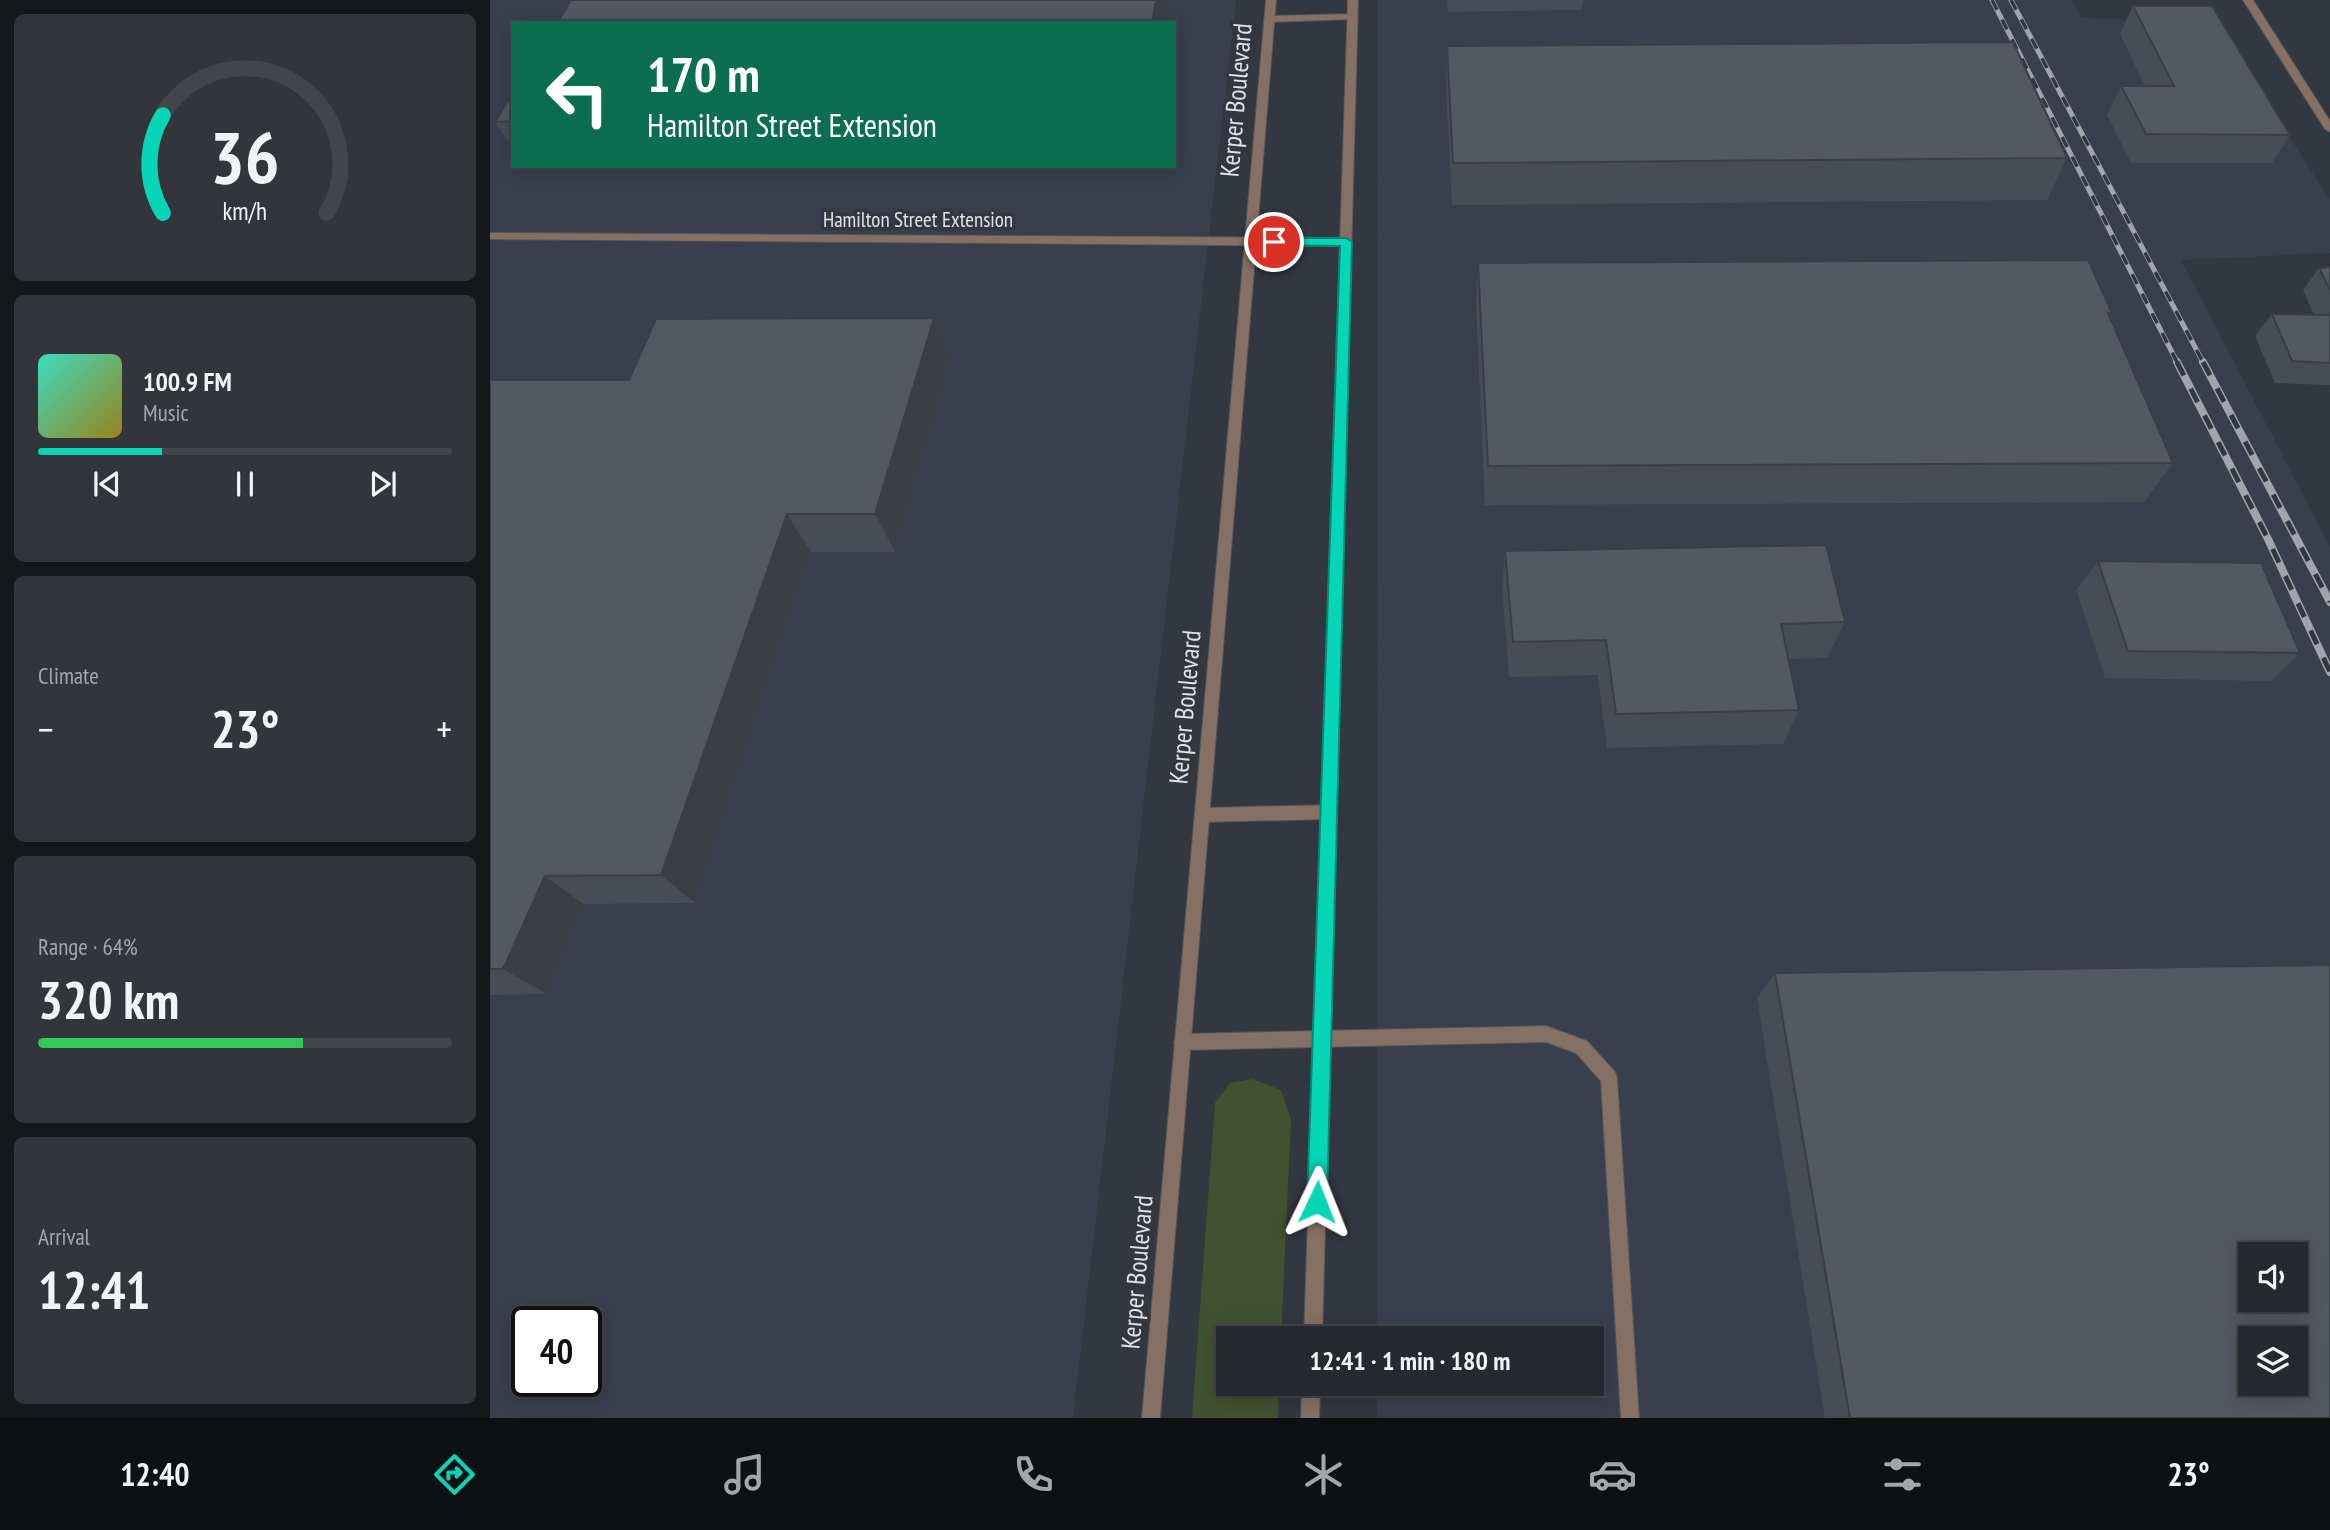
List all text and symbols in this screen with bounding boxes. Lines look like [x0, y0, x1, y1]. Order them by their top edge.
street label: Kerper Boulevard [1212, 22, 1259, 178]
text: 170 m [647, 42, 760, 106]
icon: left [532, 49, 623, 140]
text: Hamilton Street Extension [647, 104, 937, 146]
text: 36 [210, 110, 280, 204]
text: km/h [223, 195, 267, 227]
street label: Hamilton Street Extension [823, 206, 1013, 233]
pin [1244, 212, 1304, 272]
icon: arrive [1255, 223, 1293, 261]
text: 100.9 FM [143, 365, 232, 398]
text: Music [143, 398, 189, 427]
icon: previous [88, 465, 126, 503]
icon: pause [226, 465, 264, 503]
icon: next [364, 465, 402, 503]
street label: Kerper Boulevard [1161, 629, 1208, 785]
text: Climate [38, 661, 99, 690]
text: 23° [211, 695, 279, 762]
text: − [38, 704, 54, 753]
text: + [436, 704, 452, 753]
text: Range · 64% [38, 932, 138, 961]
text: 320 km [38, 966, 179, 1033]
position arrow [1280, 1165, 1354, 1239]
street label: Kerper Boulevard [1113, 1194, 1160, 1350]
text: Arrival [38, 1222, 90, 1251]
map controls [2238, 1242, 2308, 1396]
button: sound [2238, 1242, 2308, 1312]
text: 12:41 [38, 1256, 150, 1323]
speed limit sign: 40 [511, 1306, 602, 1397]
button: layers [2238, 1326, 2308, 1396]
text: 12:41 · 1 min · 180 m [1310, 1344, 1510, 1377]
icon: directions [430, 1450, 479, 1499]
icon: music [720, 1450, 769, 1499]
icon: phone [1009, 1450, 1058, 1499]
icon: climate [1299, 1450, 1348, 1499]
icon: car [1588, 1450, 1637, 1499]
icon: filters [1878, 1450, 1927, 1499]
text: 12:40 [120, 1453, 190, 1495]
text: 23° [2167, 1453, 2210, 1495]

